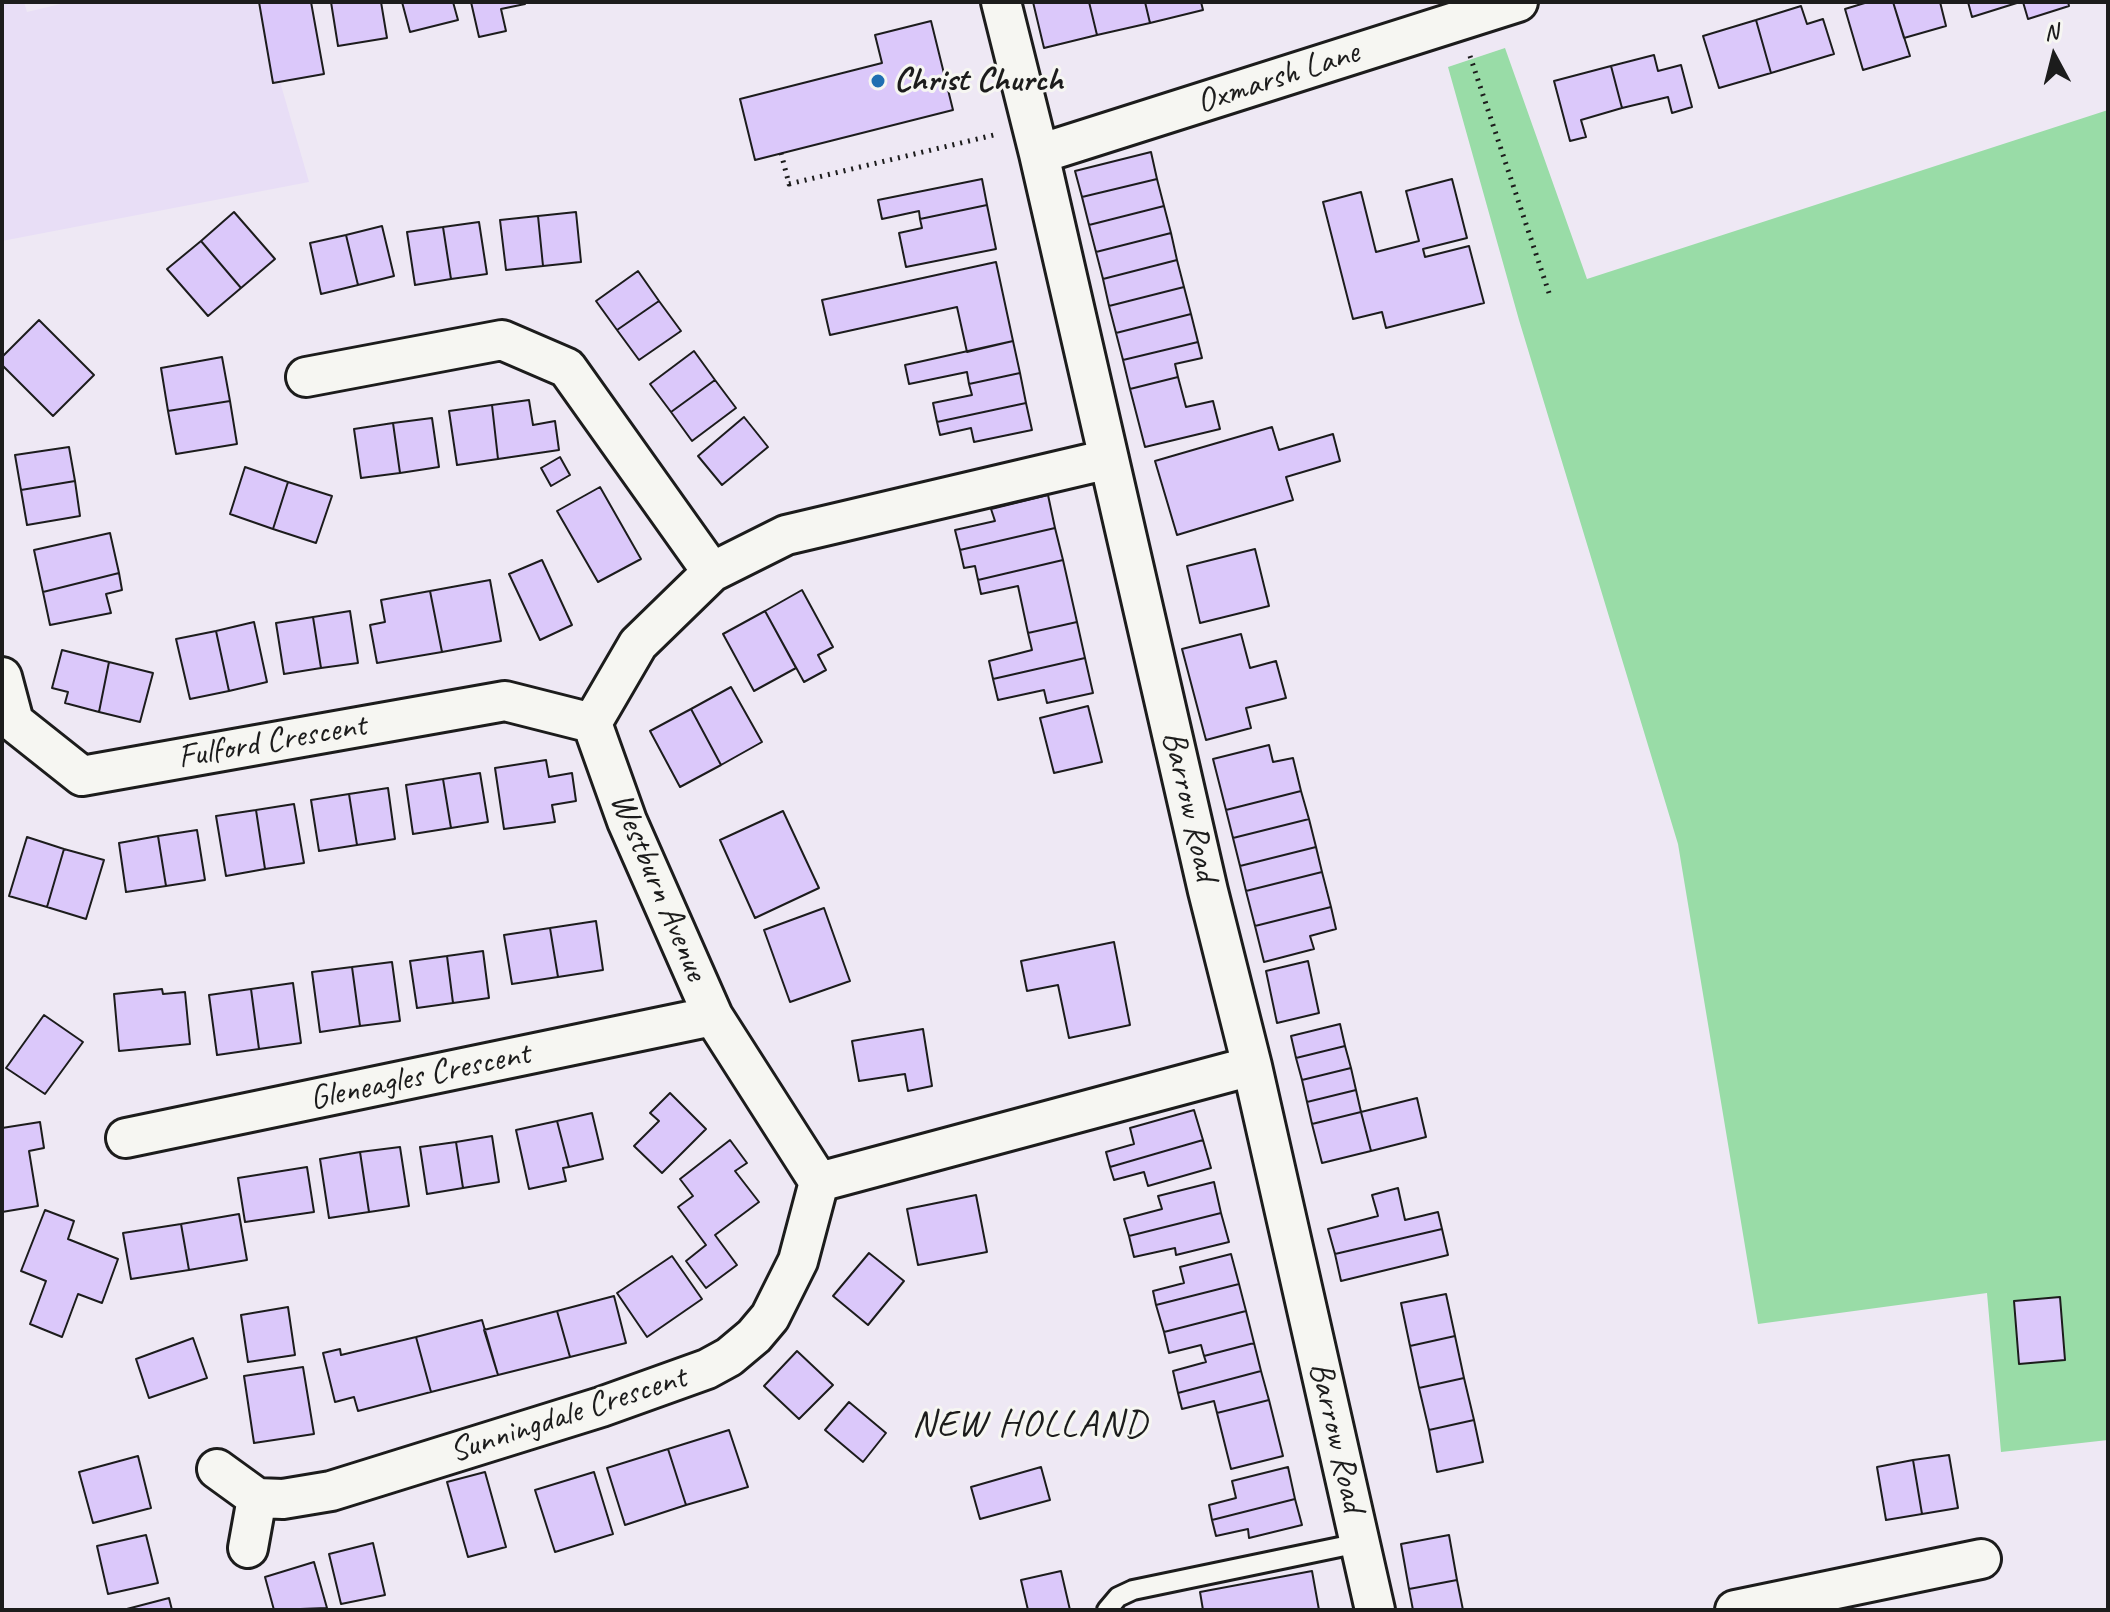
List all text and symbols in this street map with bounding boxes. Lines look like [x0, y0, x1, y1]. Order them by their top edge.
north arrow [2014, 16, 2094, 96]
text: N [2043, 17, 2060, 47]
street label: Oxmarsh Lane [1192, 33, 1364, 123]
place label: Christ Church [894, 61, 1063, 101]
marker: Christ Church [869, 72, 887, 90]
street label: Fulford Crescent [175, 705, 369, 779]
street label: Barrow Road [1152, 727, 1226, 885]
street label: Westburn Avenue [600, 787, 716, 987]
street label: Gleneagles Crescent [306, 1034, 534, 1120]
street label: Sunningdale Crescent [445, 1358, 691, 1472]
street label: Barrow Road [1299, 1358, 1373, 1516]
district label: NEW HOLLAND [912, 1402, 1148, 1448]

